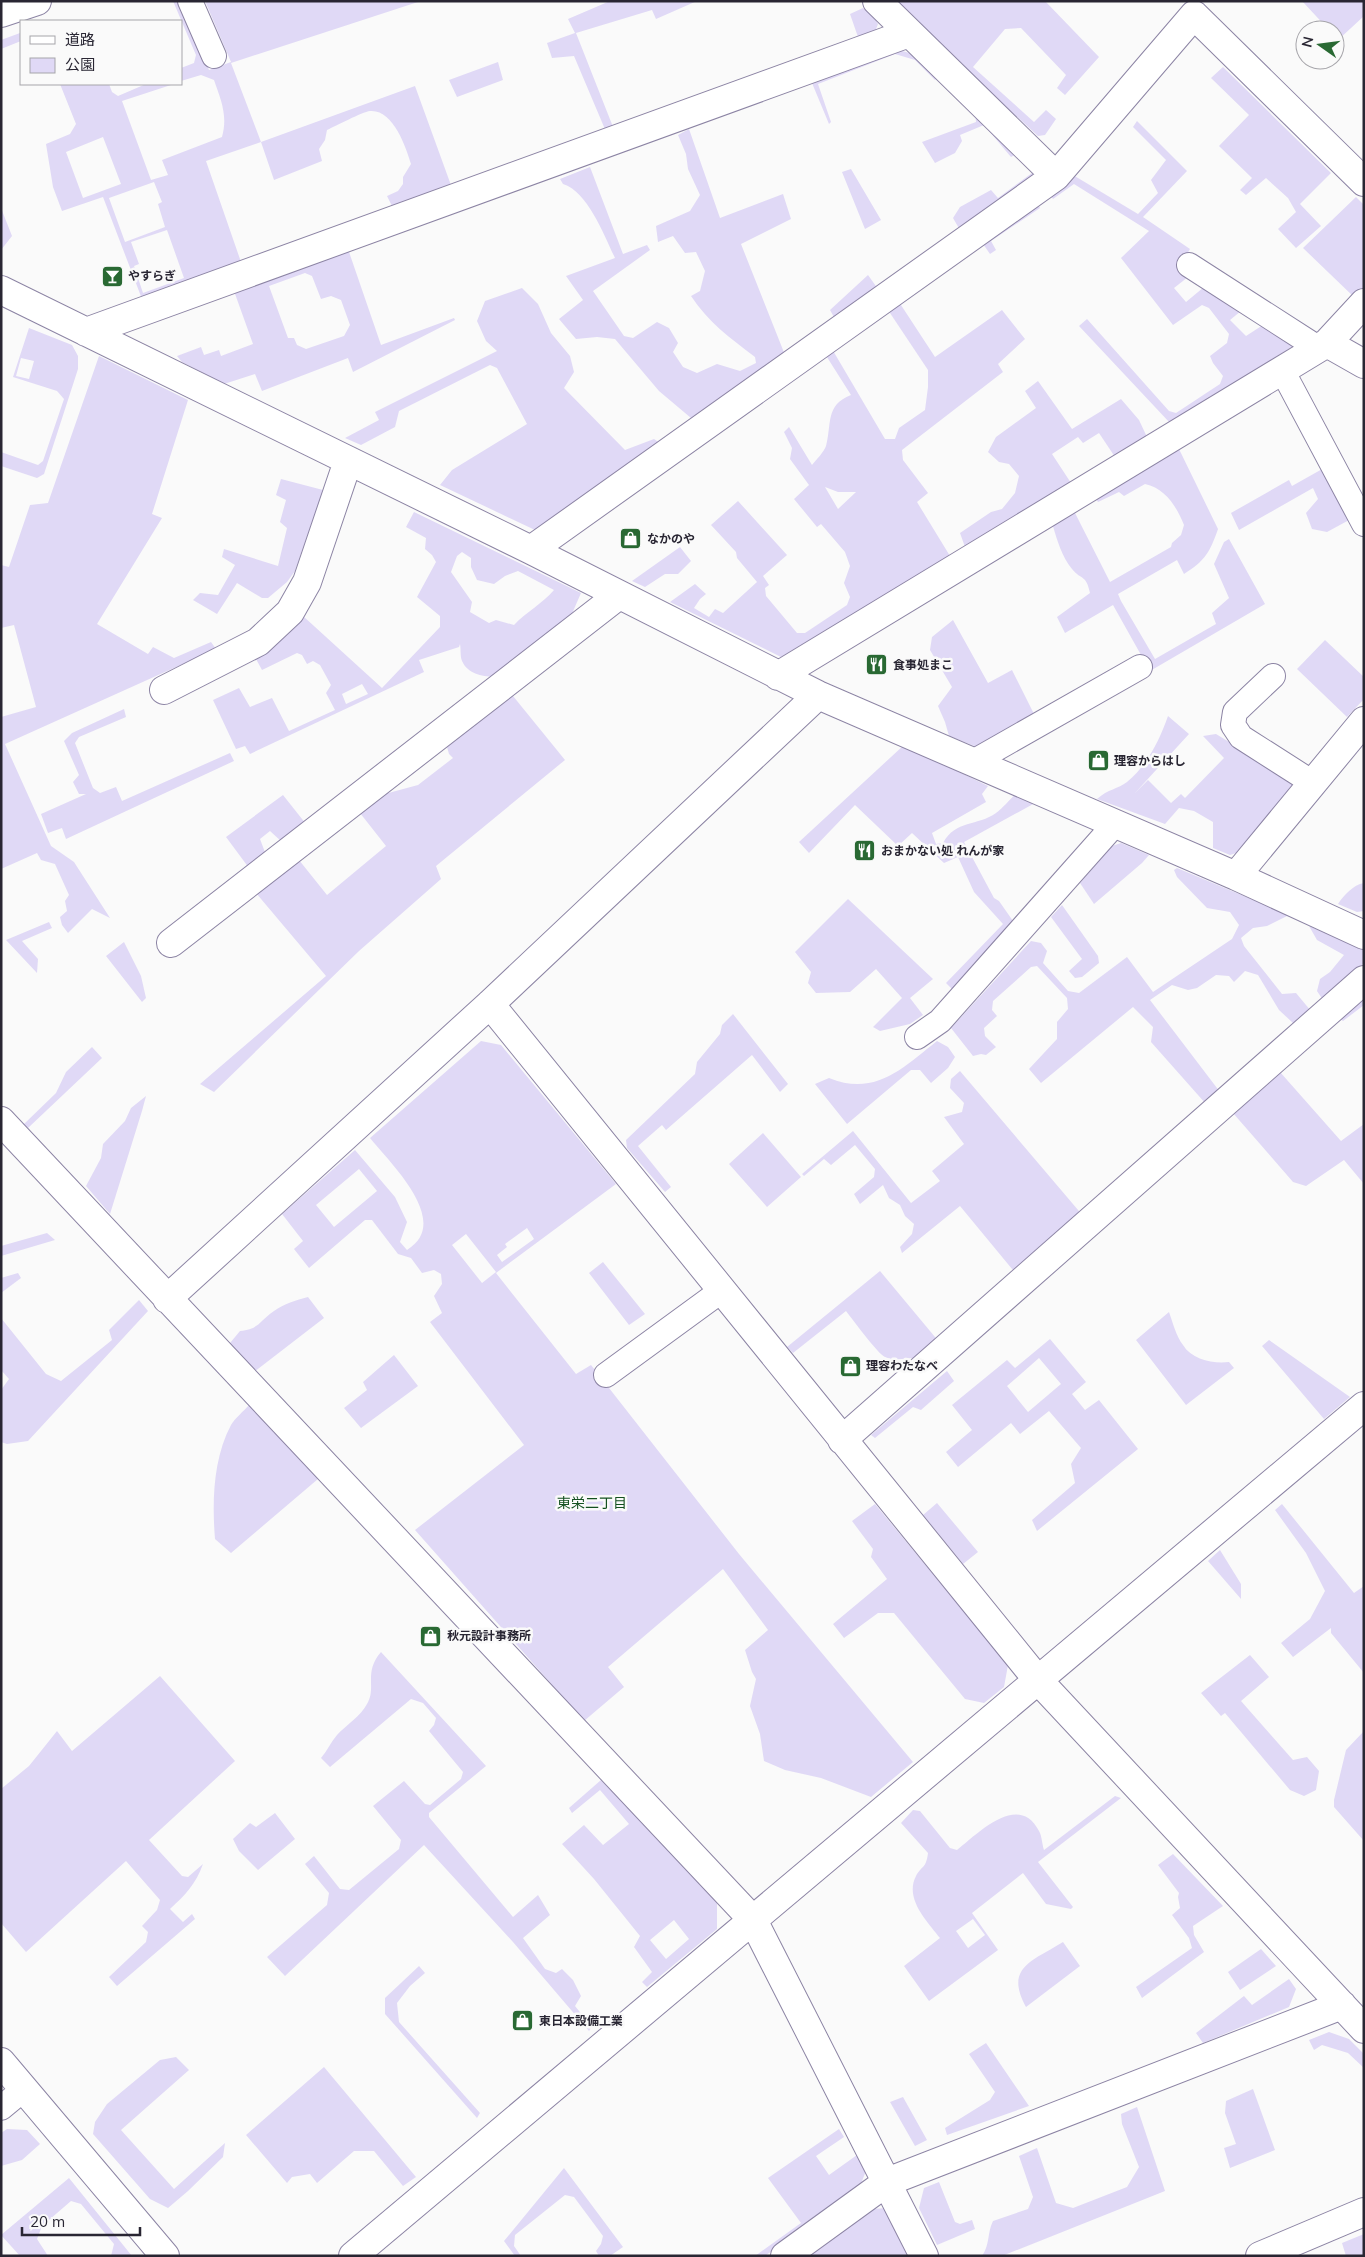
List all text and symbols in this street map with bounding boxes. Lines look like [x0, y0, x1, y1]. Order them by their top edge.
legend [20, 20, 182, 85]
north arrow [1295, 20, 1345, 70]
text: 道路 [65, 30, 95, 49]
text: N [1297, 35, 1317, 49]
text: 公園 [65, 55, 95, 74]
bar icon: やすらぎ [100, 264, 124, 288]
place label: やすらぎ [128, 268, 176, 283]
shop icon: なかのや [619, 527, 643, 551]
place label: なかのや [647, 531, 695, 546]
restaurant icon: 食事処まこ [865, 653, 889, 677]
place label: 食事処まこ [893, 657, 953, 672]
shop icon: 理容からはし [1086, 749, 1110, 773]
place label: 理容からはし [1114, 753, 1186, 768]
restaurant icon: おまかない処 れんが家 [853, 839, 877, 863]
place label: おまかない処 れんが家 [881, 843, 1004, 858]
shop icon: 理容わたなべ [838, 1354, 862, 1378]
place label: 理容わたなべ [866, 1358, 938, 1373]
district label: 東栄二丁目 [557, 1494, 627, 1512]
shop icon: 秋元設計事務所 [419, 1624, 443, 1648]
place label: 秋元設計事務所 [447, 1628, 531, 1643]
shop icon: 東日本設備工業 [511, 2009, 535, 2033]
place label: 東日本設備工業 [539, 2013, 623, 2028]
scale bar [22, 2204, 140, 2236]
text: 20 m [30, 2212, 65, 2231]

